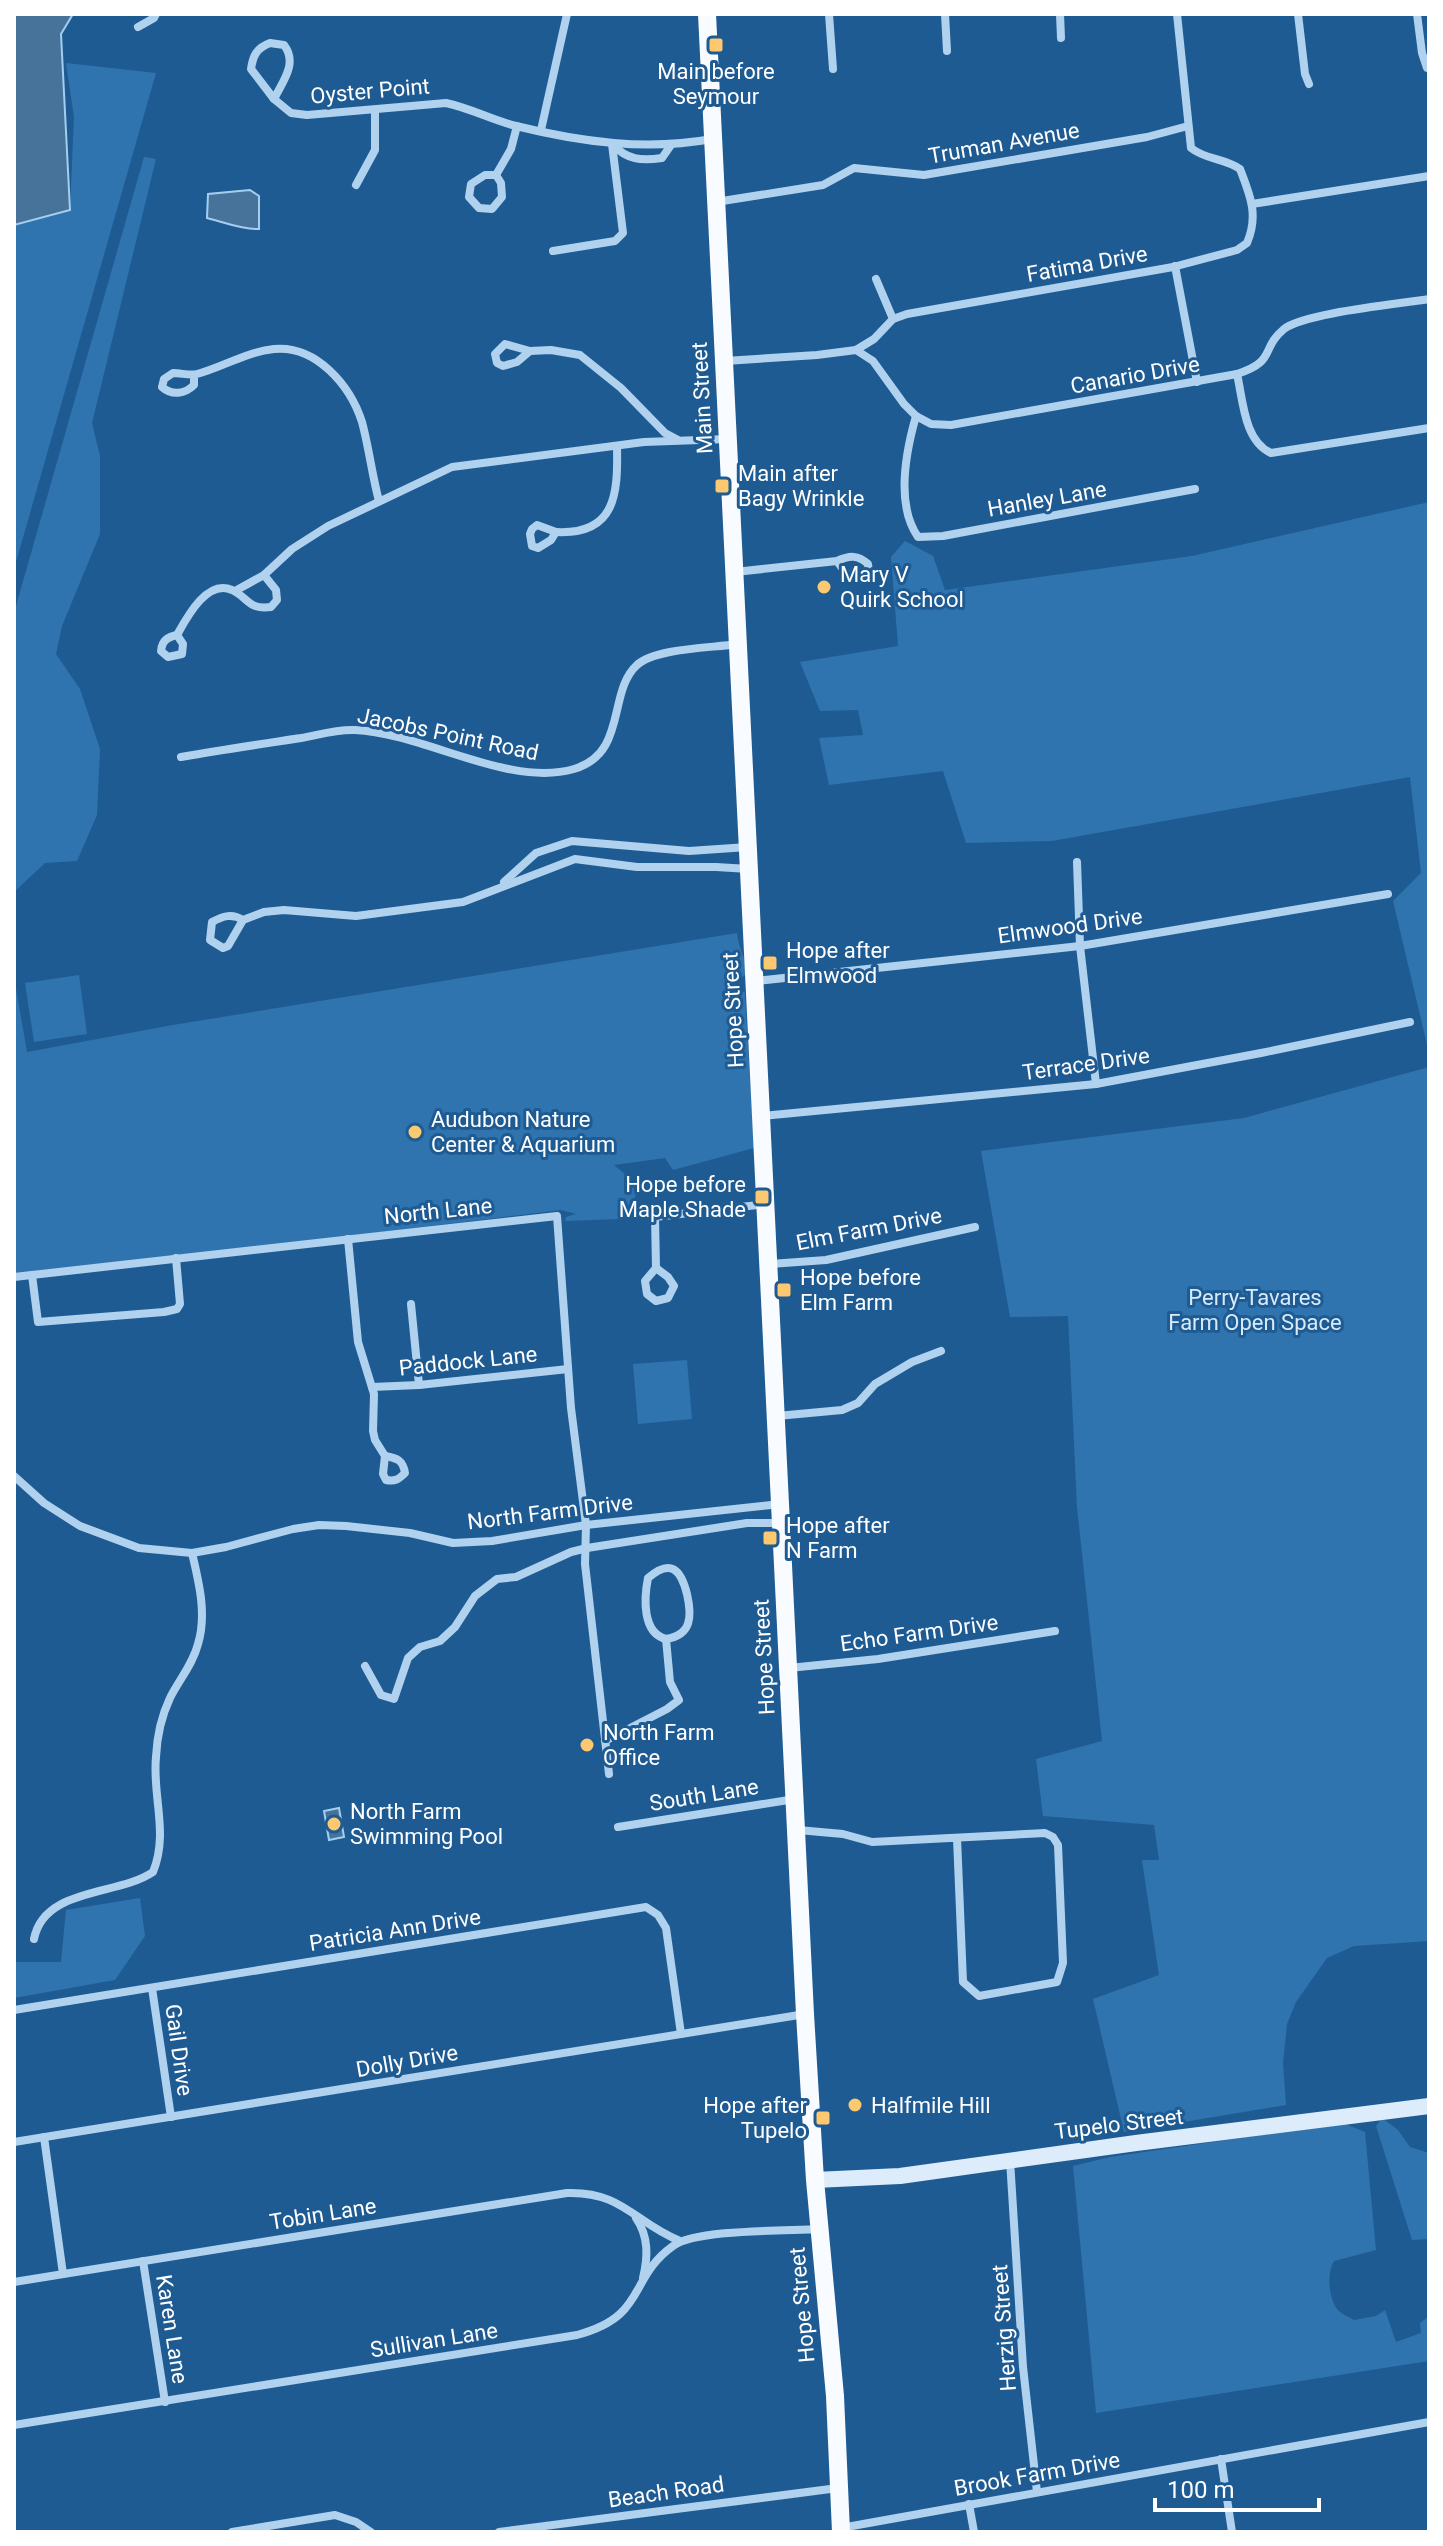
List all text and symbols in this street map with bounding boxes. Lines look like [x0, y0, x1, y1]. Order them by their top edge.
marker: Main before Seymour [707, 36, 725, 54]
place label: Main before Seymour [657, 59, 775, 109]
street label: Oyster Point [309, 73, 431, 109]
street label: Truman Avenue [927, 117, 1081, 169]
street label: Fatima Drive [1025, 241, 1149, 287]
street label: Main Street [687, 341, 717, 455]
street label: Canario Drive [1069, 351, 1201, 399]
place label: Main after Bagy Wrinkle [738, 461, 864, 511]
street label: Hanley Lane [986, 476, 1108, 522]
marker: Main after Bagy Wrinkle [713, 477, 731, 495]
place label: Mary V Quirk School [840, 562, 964, 612]
marker: Mary V Quirk School [815, 578, 833, 596]
street label: Jacobs Point Road [355, 703, 541, 765]
street label: Elmwood Drive [996, 903, 1144, 949]
place label: Hope after Elmwood [786, 938, 890, 988]
street label: Hope Street [717, 952, 749, 1068]
marker: Hope after Elmwood [761, 954, 779, 972]
street label: Terrace Drive [1021, 1043, 1151, 1085]
place label: Audubon Nature Center & Aquarium [431, 1107, 615, 1157]
marker: Audubon Nature Center & Aquarium [406, 1123, 424, 1141]
place label: Hope before Maple Shade [619, 1172, 746, 1222]
marker: Hope before Maple Shade [753, 1188, 771, 1206]
street label: North Lane [383, 1193, 493, 1229]
street label: Elm Farm Drive [794, 1203, 944, 1255]
place label: Hope before Elm Farm [800, 1265, 921, 1315]
marker: Hope before Elm Farm [775, 1281, 793, 1299]
park label: Perry-Tavares Farm Open Space [1168, 1285, 1342, 1335]
street label: Paddock Lane [398, 1341, 538, 1381]
street label: North Farm Drive [466, 1489, 634, 1535]
place label: Hope after N Farm [786, 1513, 890, 1563]
marker: Hope after N Farm [761, 1529, 779, 1547]
street label: Hope Street [748, 1599, 780, 1715]
street label: Echo Farm Drive [838, 1610, 1000, 1656]
place label: North Farm Office [603, 1720, 715, 1770]
marker: North Farm Office [578, 1736, 596, 1754]
street label: South Lane [648, 1774, 760, 1816]
place label: North Farm Swimming Pool [350, 1799, 503, 1849]
marker: North Farm Swimming Pool [325, 1815, 343, 1833]
street label: Patricia Ann Drive [307, 1904, 483, 1956]
street label: Gail Drive [160, 2002, 198, 2098]
street label: Dolly Drive [354, 2040, 460, 2082]
place label: Hope after Tupelo [703, 2093, 808, 2143]
place label: Halfmile Hill [871, 2093, 991, 2118]
marker: Halfmile Hill [846, 2096, 864, 2114]
street label: Tupelo Street [1053, 2104, 1185, 2144]
marker: Hope after Tupelo [814, 2109, 832, 2127]
street label: Tobin Lane [268, 2193, 378, 2235]
street label: Hope Street [785, 2246, 819, 2364]
street label: Herzig Street [987, 2264, 1021, 2392]
street label: Karen Lane [151, 2273, 193, 2385]
street label: Sullivan Lane [368, 2318, 500, 2362]
street label: Brook Farm Drive [952, 2447, 1122, 2501]
scale bar [1155, 2462, 1319, 2512]
street label: Beach Road [606, 2471, 726, 2513]
text: 100 m [1167, 2476, 1234, 2504]

